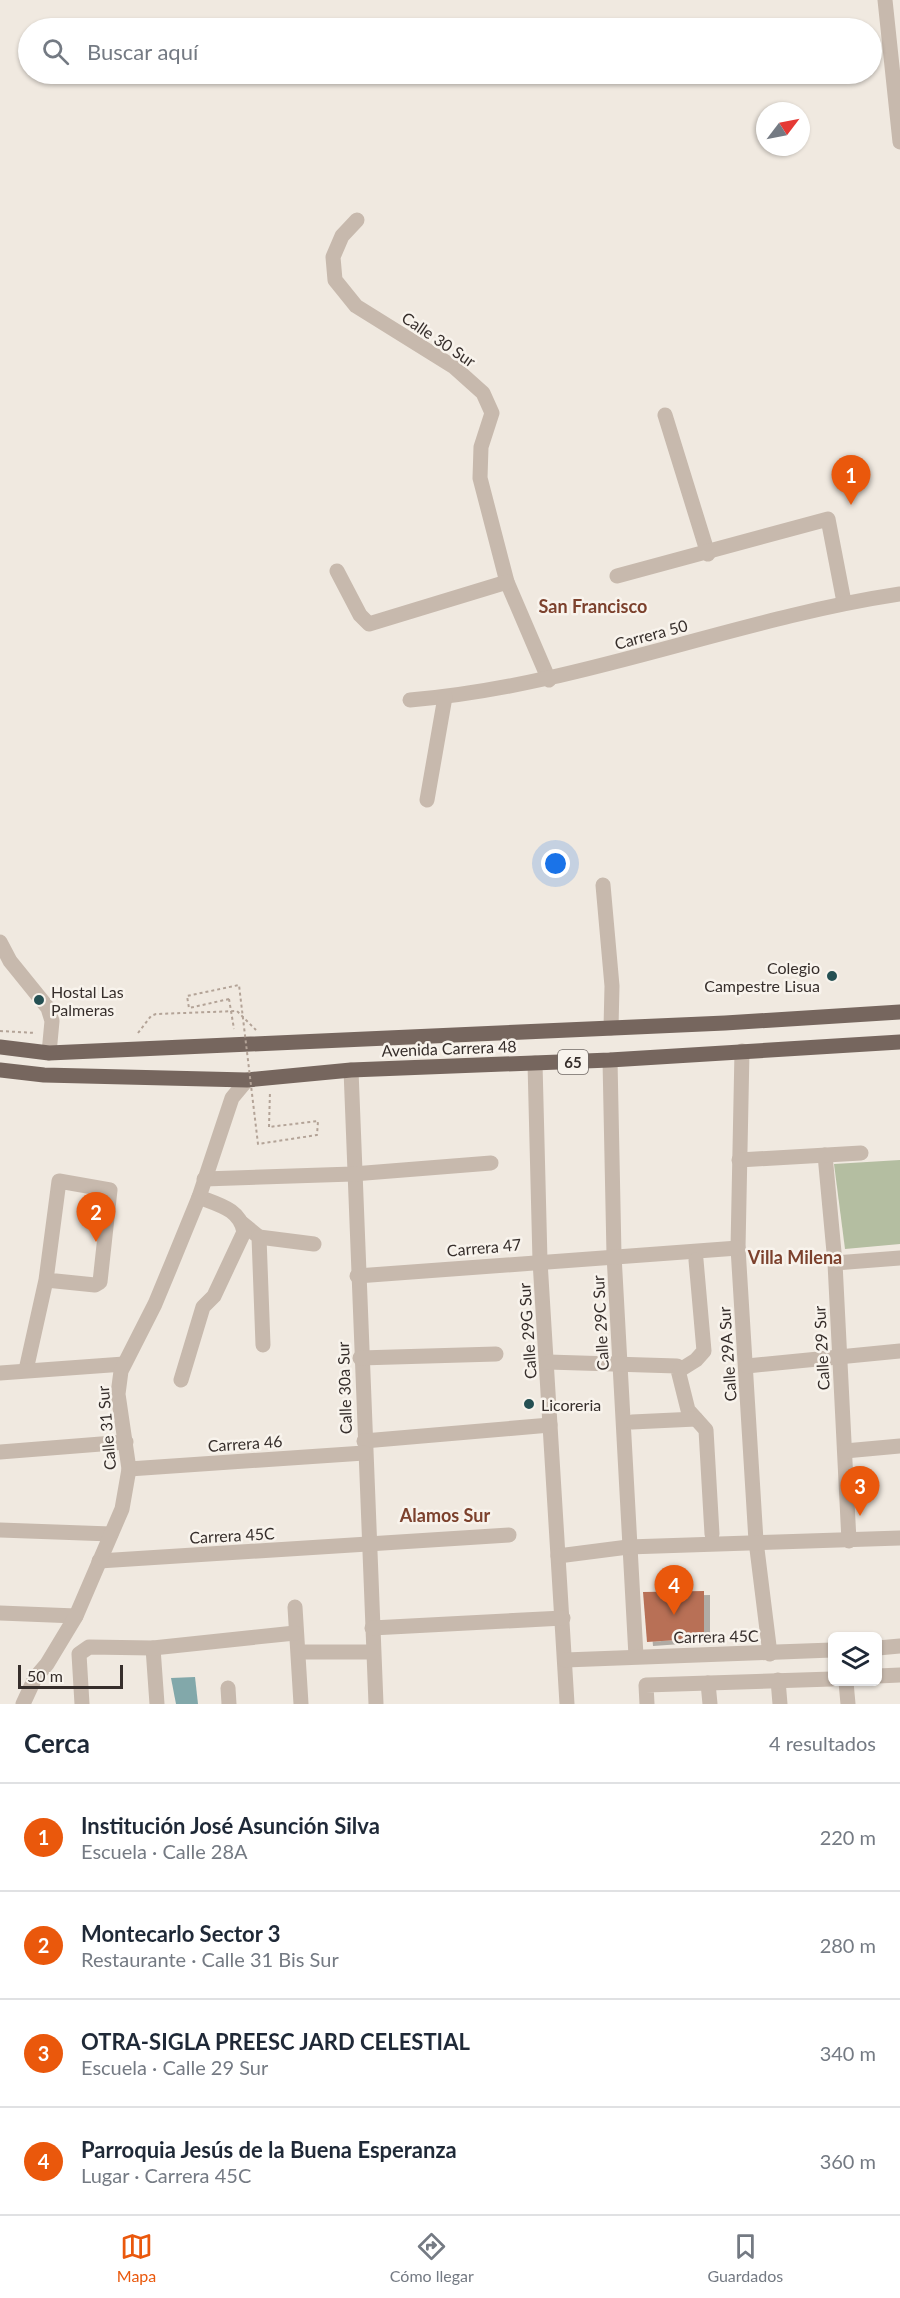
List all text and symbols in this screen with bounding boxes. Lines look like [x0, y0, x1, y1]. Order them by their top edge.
search box [18, 18, 882, 84]
icon: search [39, 35, 72, 68]
text: Buscar aquí [87, 38, 198, 65]
north arrow [756, 102, 810, 156]
street label: Calle 30 Sur [399, 307, 480, 371]
pin: 1 [832, 456, 870, 505]
district label: San Francisco [539, 595, 647, 617]
street label: Carrera 50 [612, 615, 690, 653]
your location [541, 849, 570, 878]
place label: Colegio Campestre Lisua [704, 958, 820, 995]
marker: Colegio Campestre Lisua [825, 969, 839, 983]
place label: Hostal Las Palmeras [51, 982, 124, 1019]
marker: Hostal Las Palmeras [32, 993, 46, 1007]
street label: Avenida Carrera 48 [381, 1036, 517, 1060]
road number: 65 [558, 1050, 588, 1074]
pin: 2 [76, 1192, 116, 1242]
street label: Carrera 47 [446, 1234, 522, 1260]
district label: Villa Milena [747, 1246, 842, 1268]
street label: Calle 29C Sur [588, 1275, 612, 1371]
street label: Calle 29G Sur [514, 1282, 540, 1380]
street label: Calle 29 Sur [809, 1305, 833, 1391]
street label: Calle 29A Sur [714, 1306, 740, 1402]
street label: Calle 30a Sur [333, 1341, 355, 1435]
street label: Calle 31 Sur [93, 1385, 119, 1471]
place label: Licoreria [541, 1395, 601, 1414]
marker: Licoreria [522, 1397, 536, 1411]
street label: Carrera 46 [207, 1431, 283, 1455]
pin: 3 [840, 1466, 880, 1516]
district label: Alamos Sur [399, 1504, 490, 1526]
street label: Carrera 45C [189, 1523, 275, 1547]
pin: 4 [654, 1566, 694, 1615]
street label: Carrera 45C [673, 1626, 759, 1646]
map controls [828, 1632, 882, 1686]
button: layers [828, 1632, 882, 1686]
scale bar [18, 1662, 123, 1690]
text: 50 m [27, 1666, 63, 1685]
text: Cerca [24, 1727, 90, 1759]
text: 4 resultados [769, 1731, 876, 1755]
text: Institución José Asunción Silva [81, 1812, 380, 1839]
text: 1 [38, 1825, 49, 1849]
text: 220 m [820, 1825, 876, 1849]
text: Escuela · Calle 28A [81, 1839, 248, 1863]
text: Montecarlo Sector 3 [81, 1920, 281, 1947]
text: 2 [38, 1933, 49, 1957]
text: 280 m [820, 1933, 876, 1957]
text: Restaurante · Calle 31 Bis Sur [81, 1947, 339, 1971]
text: OTRA-SIGLA PREESC JARD CELESTIAL [81, 2028, 470, 2055]
text: 3 [38, 2041, 49, 2065]
text: 340 m [820, 2041, 876, 2065]
text: Escuela · Calle 29 Sur [81, 2055, 268, 2079]
text: Parroquia Jesús de la Buena Esperanza [81, 2136, 457, 2163]
text: 4 [38, 2149, 49, 2173]
text: 360 m [820, 2149, 876, 2173]
text: Lugar · Carrera 45C [81, 2163, 251, 2187]
tab: Mapa [117, 2230, 156, 2285]
tab: Cómo llegar [390, 2230, 474, 2285]
tab: Guardados [707, 2230, 783, 2285]

